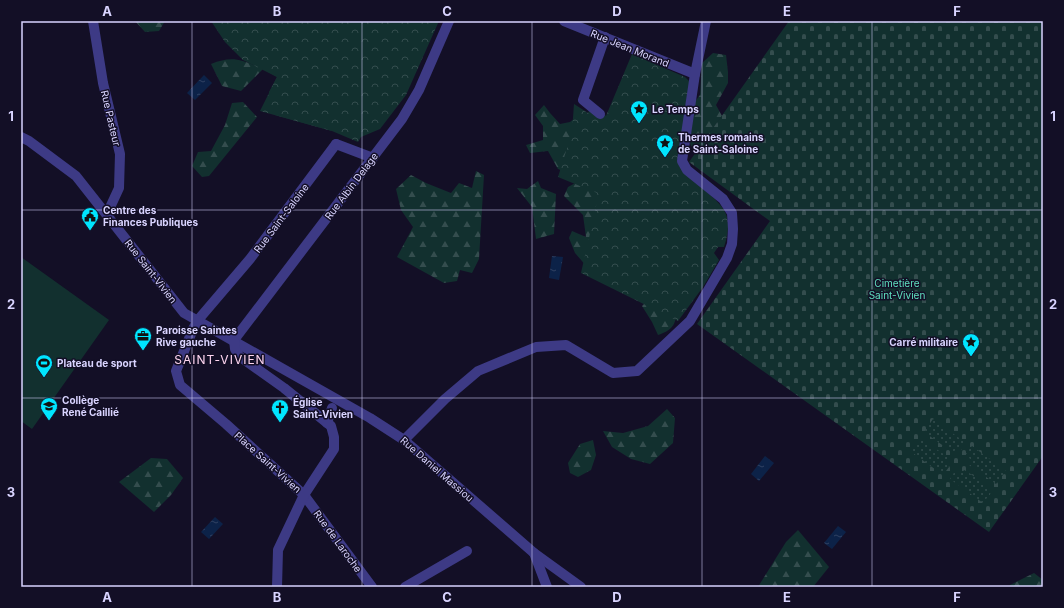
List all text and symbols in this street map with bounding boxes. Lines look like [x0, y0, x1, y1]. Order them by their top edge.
text: A [102, 3, 112, 19]
text: B [273, 3, 282, 19]
text: C [442, 3, 452, 19]
text: D [612, 3, 622, 19]
text: E [783, 3, 791, 19]
text: F [953, 3, 961, 19]
street label: Rue Jean Morand [589, 27, 671, 69]
street label: Rue Pasteur [99, 89, 123, 147]
place icon: Le Temps [629, 99, 649, 124]
place label: Le Temps [652, 103, 699, 115]
text: 1 [8, 108, 14, 124]
text: 1 [1050, 108, 1056, 124]
place label: Thermes romains de Saint-Saloine [678, 131, 764, 155]
place icon: Thermes romains de Saint-Saloine [655, 133, 675, 158]
street label: Rue Albin Delage [322, 150, 380, 222]
street label: Rue Saint-Saloine [251, 181, 311, 255]
place label: Centre des Finances Publiques [103, 204, 199, 228]
public building icon: Centre des Finances Publiques [80, 206, 100, 231]
street label: Rue Saint-Vivien [122, 237, 180, 305]
park label: Cimetière Saint-Vivien [869, 277, 925, 301]
text: 2 [7, 296, 15, 312]
text: 2 [1049, 296, 1057, 312]
place label: Paroisse Saintes Rive gauche [156, 324, 237, 349]
office icon: Paroisse Saintes Rive gauche [133, 326, 153, 351]
place icon: Carré militaire [961, 332, 981, 357]
place label: Carré militaire [889, 336, 958, 348]
district label: SAINT-VIVIEN [174, 352, 266, 367]
sports icon: Plateau de sport [34, 353, 54, 378]
place label: Plateau de sport [57, 357, 137, 369]
place label: Collège René Caillié [62, 394, 119, 418]
place label: Église Saint-Vivien [293, 395, 353, 420]
school or university icon: Collège René Caillié [39, 396, 59, 421]
church icon: Église Saint-Vivien [270, 398, 290, 423]
street label: Place Saint-Vivien [232, 429, 304, 495]
street label: Rue Daniel Massiou [398, 434, 476, 504]
text: 3 [7, 484, 15, 500]
text: 3 [1049, 484, 1057, 500]
street label: Rue de Laroche [311, 508, 365, 575]
text: A [102, 589, 112, 605]
text: B [273, 589, 282, 605]
text: C [442, 589, 452, 605]
text: D [612, 589, 622, 605]
text: E [783, 589, 791, 605]
text: F [953, 589, 961, 605]

